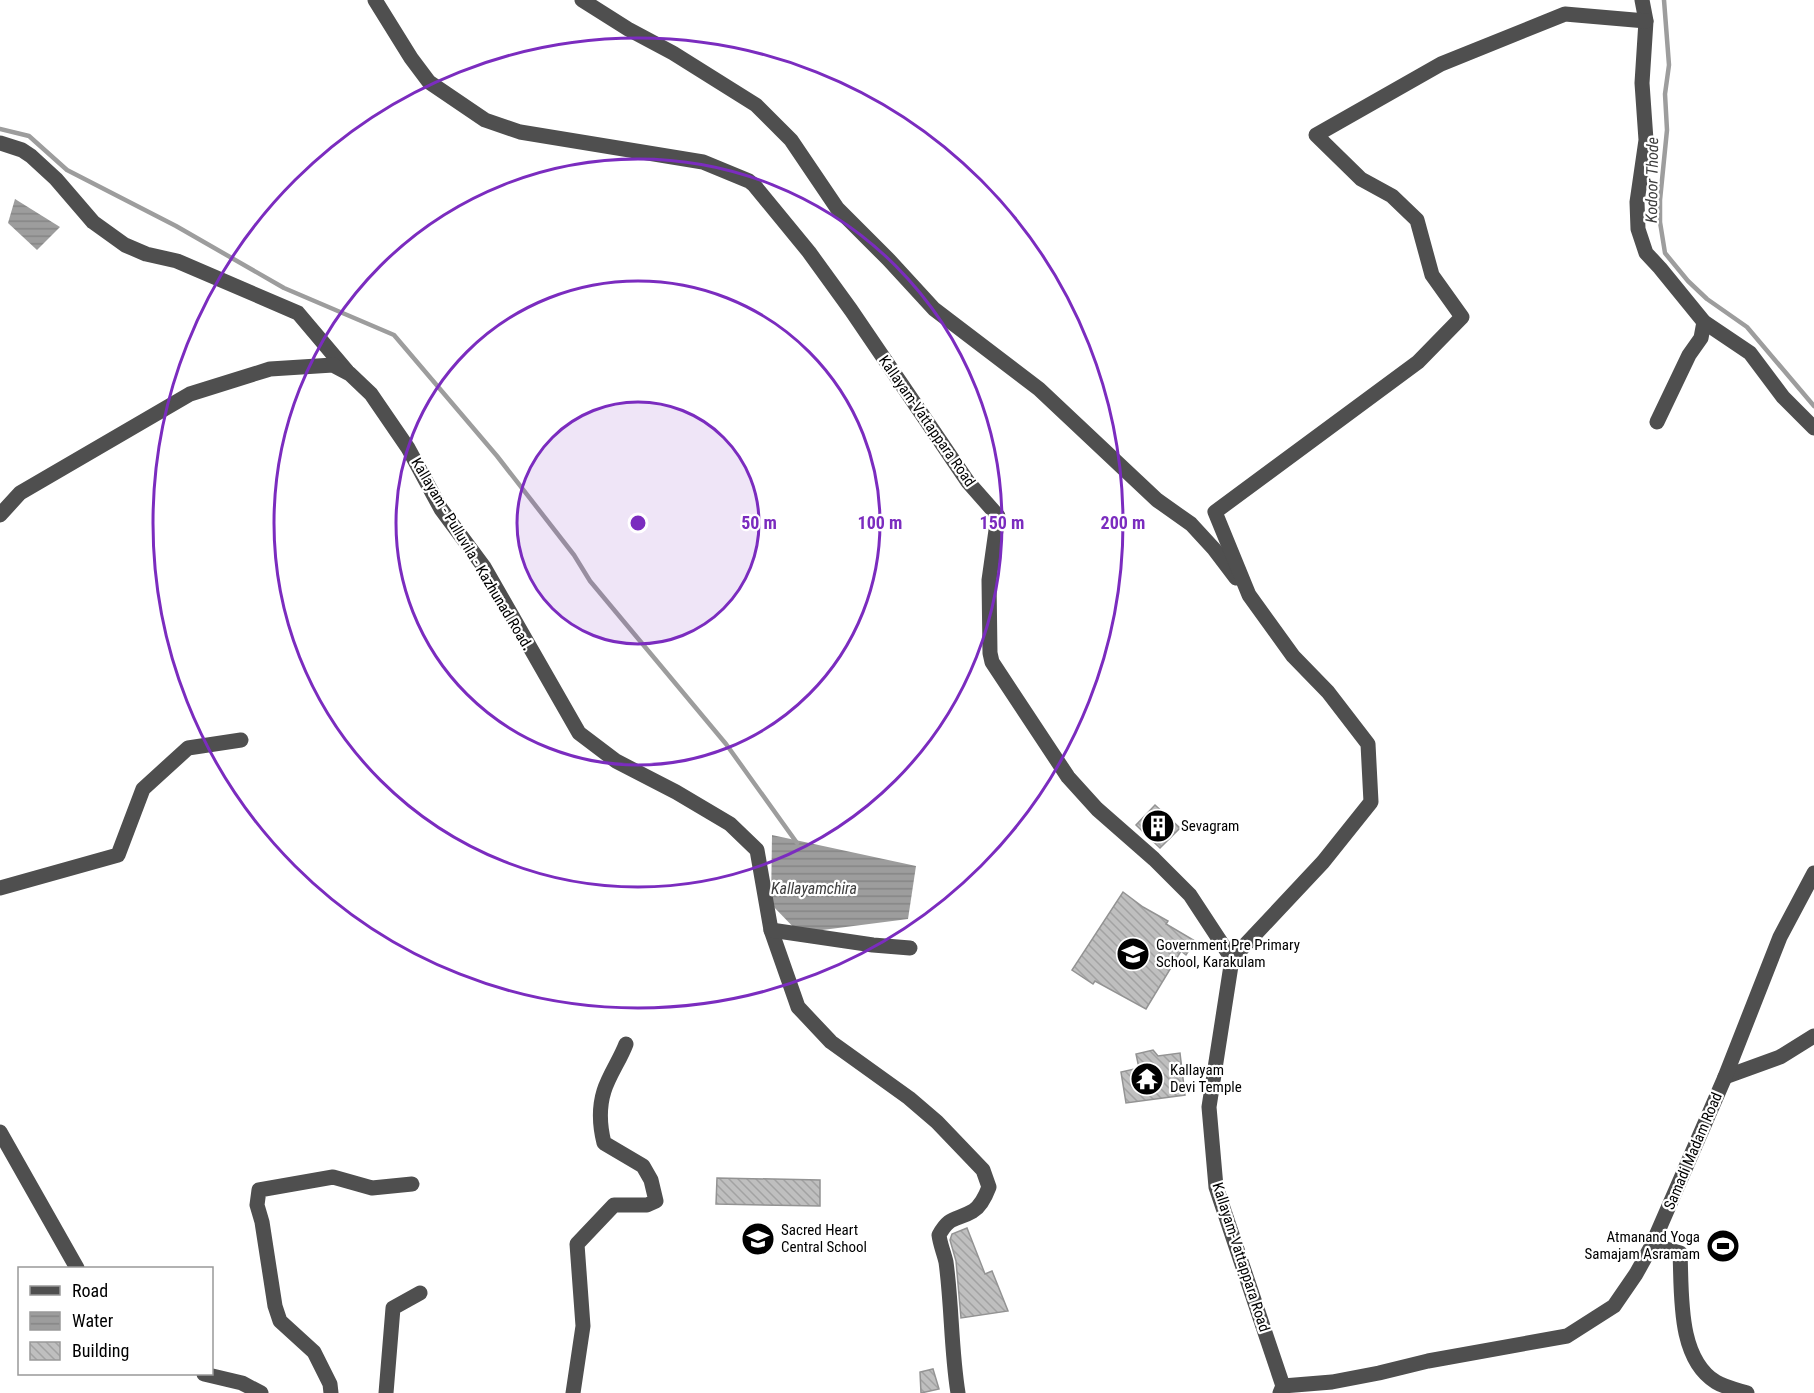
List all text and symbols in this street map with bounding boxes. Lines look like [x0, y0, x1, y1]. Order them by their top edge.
water label: Kodoor Thode [1642, 137, 1662, 223]
street label: Kallayam-Vattappara Road [875, 352, 979, 490]
street label: Kallayam - Pulluvila - Kazhunad Road. [407, 455, 537, 653]
text: 50 m [741, 512, 777, 533]
text: 100 m [858, 512, 902, 533]
text: 150 m [980, 512, 1024, 533]
text: 200 m [1101, 512, 1145, 533]
centre of rings [628, 513, 648, 533]
building icon: Sevagram [1140, 808, 1176, 844]
place label: Sevagram [1181, 817, 1239, 835]
water label: Kallayamchira [771, 879, 857, 898]
school or university icon: Government Pre Primary School, Karakulam [1115, 936, 1151, 972]
place label: Government Pre Primary School, Karakulam [1156, 936, 1300, 971]
temple icon: Kallayam Devi Temple [1129, 1061, 1165, 1097]
place label: Kallayam Devi Temple [1170, 1061, 1242, 1096]
street label: Samadi Madam Road [1660, 1090, 1726, 1212]
street label: Kallayam-Vattappara Road [1208, 1180, 1274, 1334]
school or university icon: Sacred Heart Central School [740, 1221, 776, 1257]
place label: Sacred Heart Central School [781, 1221, 867, 1256]
place label: Atmanand Yoga Samajam Asramam [1585, 1228, 1700, 1263]
sports icon: Atmanand Yoga Samajam Asramam [1705, 1228, 1741, 1264]
legend [18, 1267, 213, 1375]
text: Road [72, 1280, 108, 1301]
text: Water [72, 1310, 114, 1331]
text: Building [72, 1340, 129, 1361]

